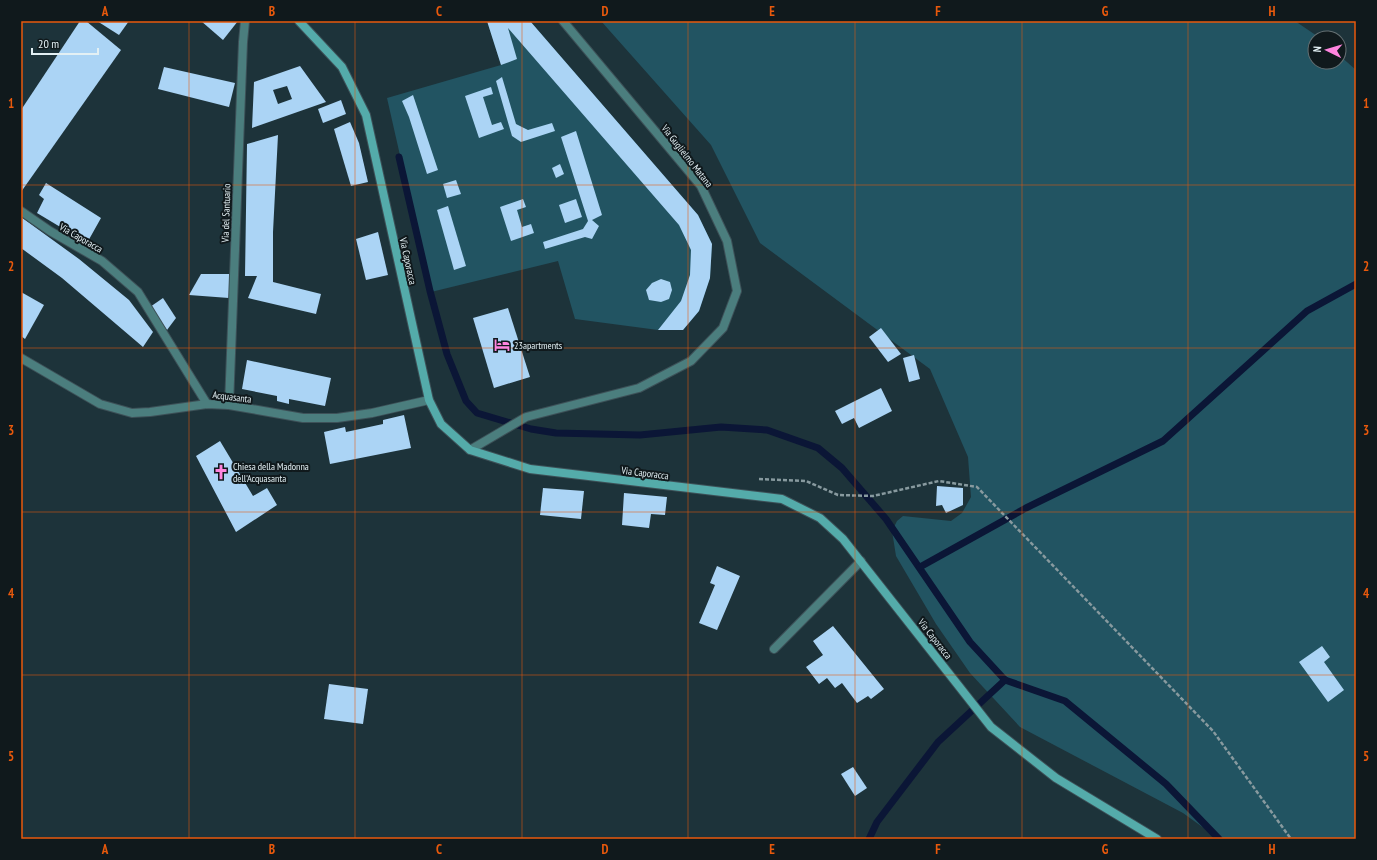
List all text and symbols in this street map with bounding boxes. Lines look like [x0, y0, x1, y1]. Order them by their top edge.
text: A [101, 3, 109, 20]
text: B [269, 3, 275, 20]
text: C [436, 3, 442, 20]
text: D [602, 3, 609, 20]
text: E [769, 3, 775, 20]
text: F [935, 3, 941, 20]
text: G [1102, 3, 1109, 20]
text: H [1269, 3, 1276, 20]
scale bar [32, 30, 98, 56]
north arrow [1307, 30, 1347, 70]
text: 20 m [38, 36, 59, 51]
text: N [1310, 46, 1324, 53]
text: 1 [8, 95, 14, 112]
text: 1 [1363, 95, 1369, 112]
street label: Via Guglielmo Matana [658, 121, 715, 190]
street label: Via del Santuario [218, 183, 234, 244]
street label: Via Caporacca [56, 220, 105, 256]
street label: Via Caporacca [396, 235, 419, 286]
text: 2 [8, 258, 14, 275]
text: 2 [1363, 258, 1369, 275]
hotel icon: 23apartments [493, 336, 511, 354]
place label: 23apartments [514, 339, 563, 352]
street label: Acquasanta [212, 388, 252, 406]
text: 3 [8, 422, 14, 439]
text: 3 [1363, 422, 1369, 439]
place label: Chiesa della Madonna dell'Acquasanta [233, 460, 309, 485]
church icon: Chiesa della Madonna dell'Acquasanta [212, 463, 230, 481]
street label: Via Caporacca [620, 464, 669, 482]
text: 4 [8, 585, 15, 602]
text: 4 [1363, 585, 1370, 602]
street label: Via Caporacca [915, 615, 955, 662]
text: 5 [8, 748, 14, 765]
text: 5 [1363, 748, 1369, 765]
text: A [101, 841, 109, 858]
text: B [269, 841, 275, 858]
text: C [436, 841, 442, 858]
text: D [602, 841, 609, 858]
text: E [769, 841, 775, 858]
text: F [935, 841, 941, 858]
text: G [1102, 841, 1109, 858]
text: H [1269, 841, 1276, 858]

